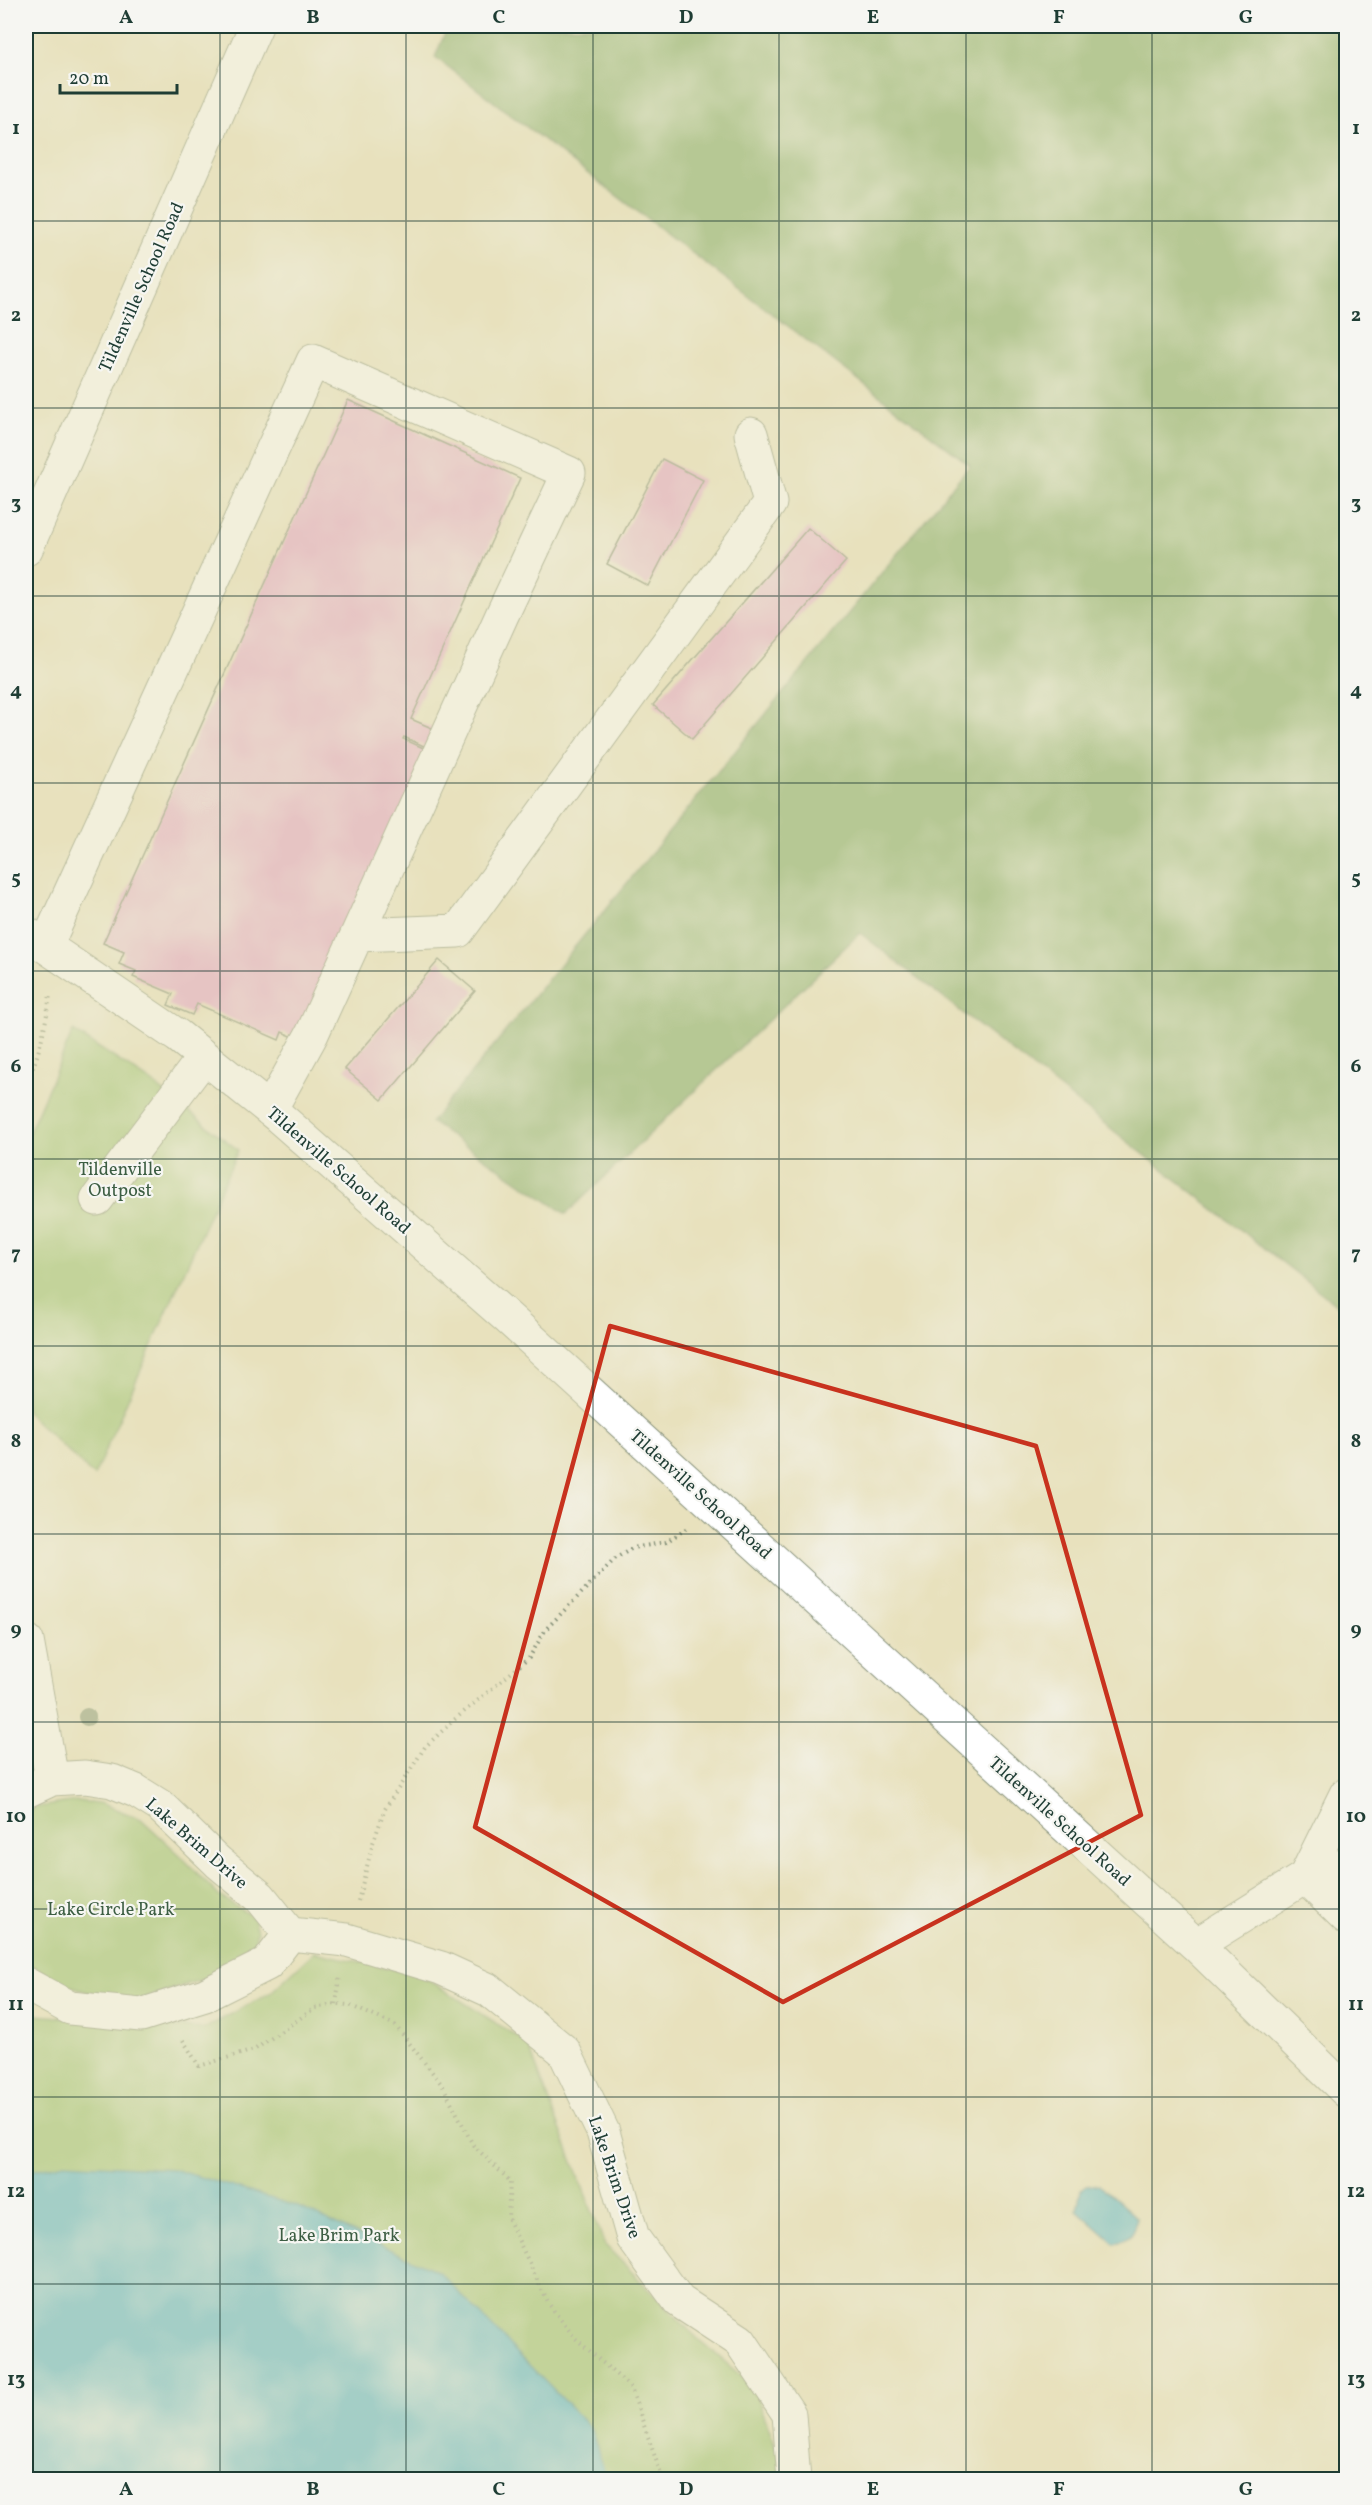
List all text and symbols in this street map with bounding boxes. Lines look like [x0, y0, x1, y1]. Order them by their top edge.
text: A [119, 4, 133, 32]
text: B [306, 4, 320, 32]
text: C [493, 4, 506, 32]
text: D [679, 4, 693, 32]
text: E [867, 4, 879, 32]
text: F [1053, 4, 1065, 32]
text: G [1239, 4, 1253, 32]
scale bar [60, 57, 177, 95]
text: 20 m [69, 67, 109, 92]
text: 1 [12, 115, 20, 143]
text: 1 [1352, 115, 1360, 143]
street label: Tildenville School Road [94, 199, 191, 377]
text: 2 [11, 302, 21, 330]
text: 2 [1351, 302, 1361, 330]
text: 3 [11, 490, 21, 518]
text: 3 [1351, 490, 1361, 518]
text: 4 [10, 677, 22, 705]
text: 4 [1350, 677, 1362, 705]
text: 5 [11, 865, 21, 893]
text: 5 [1351, 865, 1361, 893]
text: 6 [11, 1053, 22, 1081]
text: 6 [1351, 1053, 1362, 1081]
street label: Tildenville School Road [260, 1101, 416, 1241]
park label: Tildenville Outpost [78, 1158, 162, 1204]
text: 7 [11, 1240, 21, 1268]
text: 7 [1351, 1240, 1361, 1268]
street label: Tildenville School Road [623, 1424, 777, 1566]
text: 8 [11, 1428, 21, 1456]
text: 8 [1351, 1428, 1361, 1456]
text: 9 [10, 1616, 22, 1644]
text: 9 [1350, 1616, 1362, 1644]
street label: Tildenville School Road [982, 1751, 1136, 1893]
street label: Lake Brim Drive [139, 1793, 253, 1896]
text: 10 [6, 1803, 26, 1831]
text: 10 [1346, 1803, 1366, 1831]
park label: Lake Circle Park [47, 1898, 175, 1923]
text: 11 [8, 1991, 24, 2019]
text: 11 [1348, 1991, 1364, 2019]
street label: Lake Brim Drive [581, 2113, 646, 2242]
text: 12 [7, 2178, 25, 2206]
text: 12 [1347, 2178, 1365, 2206]
park label: Lake Brim Park [278, 2224, 400, 2249]
text: 13 [7, 2366, 25, 2394]
text: 13 [1347, 2366, 1365, 2394]
text: A [119, 2476, 133, 2504]
text: B [306, 2476, 320, 2504]
text: C [493, 2476, 506, 2504]
text: D [679, 2476, 693, 2504]
text: E [867, 2476, 879, 2504]
text: F [1053, 2476, 1065, 2504]
text: G [1239, 2476, 1253, 2504]

